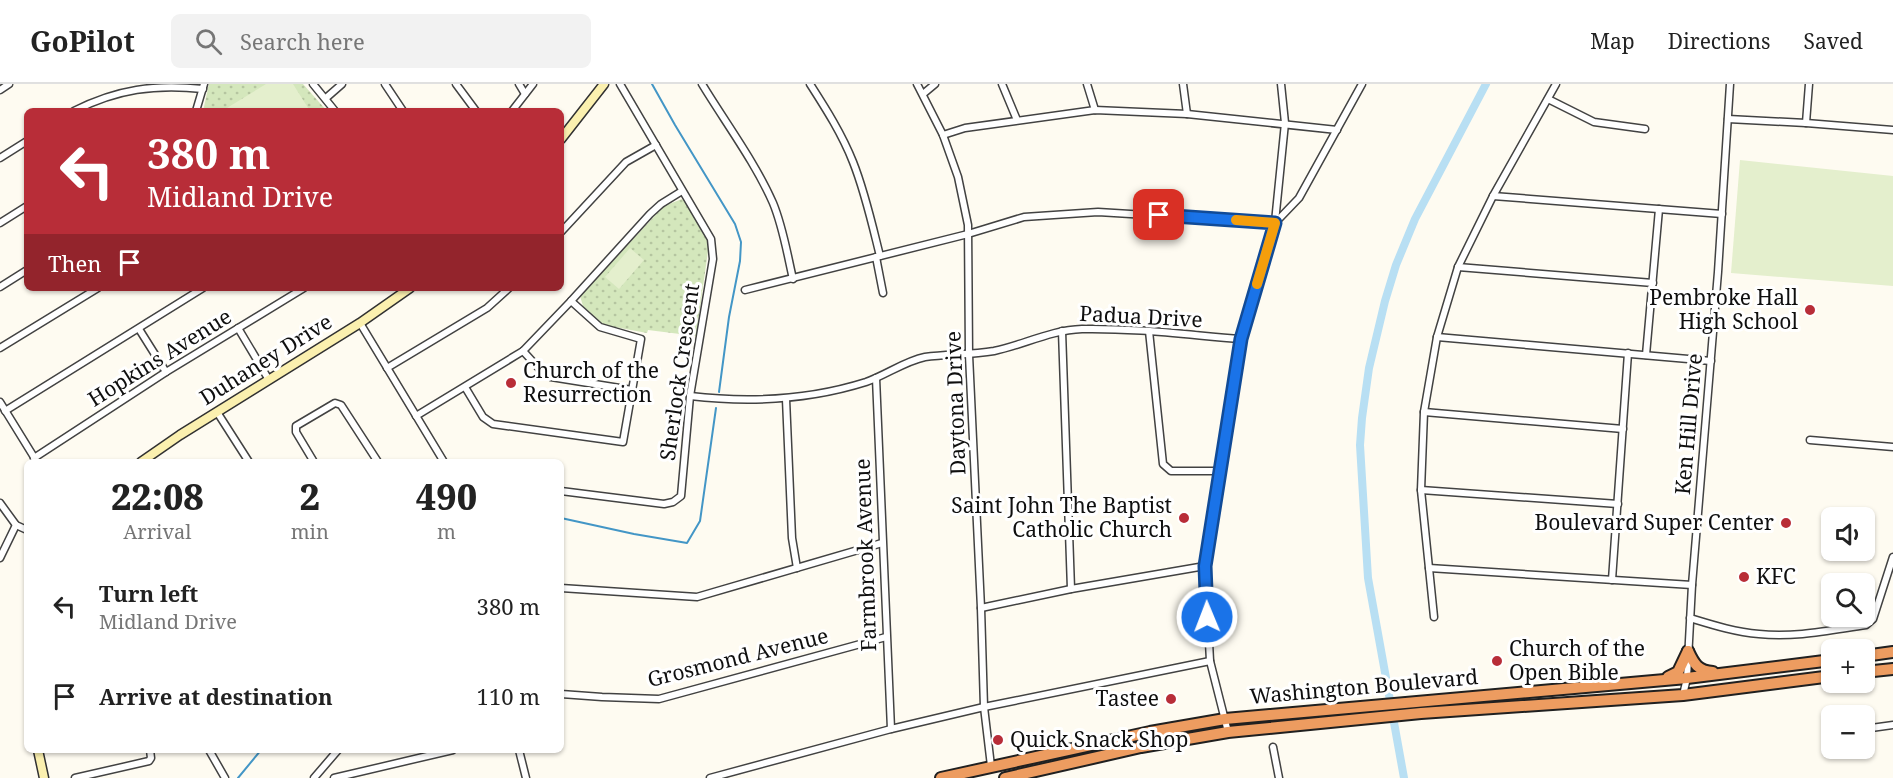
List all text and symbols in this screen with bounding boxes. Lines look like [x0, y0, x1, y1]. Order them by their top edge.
search box [171, 14, 591, 68]
text: GoPilot [30, 22, 135, 60]
icon: search [192, 25, 225, 58]
text: Search here [240, 26, 365, 56]
text: Map [1590, 27, 1635, 55]
text: Directions [1668, 27, 1770, 55]
text: Saved [1803, 27, 1863, 55]
text: 380 m [147, 124, 271, 181]
icon: left [48, 132, 126, 210]
text: Midland Drive [147, 178, 333, 215]
pin [1133, 189, 1184, 240]
icon: arrive [1142, 198, 1175, 231]
icon: arrive [113, 246, 146, 279]
text: Then [48, 248, 101, 278]
street label: Sherlock Crescent [653, 281, 705, 462]
place label: Pembroke Hall High School [1649, 283, 1798, 335]
street label: Padua Drive [1079, 299, 1203, 333]
street label: Hopkins Avenue [82, 302, 237, 413]
marker: Pembroke Hall High School [1803, 303, 1817, 317]
street label: Duhaney Drive [194, 307, 337, 411]
street label: Daytona Drive [938, 331, 972, 476]
street label: Ken Hill Drive [1668, 352, 1708, 496]
place label: Church of the Resurrection [523, 356, 659, 408]
marker: Church of the Resurrection [504, 376, 518, 390]
street label: Farmbrook Avenue [848, 458, 882, 652]
text: 22:08 [111, 472, 204, 521]
text: 2 [300, 472, 320, 521]
text: 490 [416, 472, 477, 521]
place label: Saint John The Baptist Catholic Church [951, 491, 1172, 543]
map controls [1821, 507, 1875, 759]
button: sound [1821, 507, 1875, 561]
place label: Boulevard Super Center [1534, 508, 1774, 536]
marker: Saint John The Baptist Catholic Church [1177, 511, 1191, 525]
marker: Boulevard Super Center [1779, 516, 1793, 530]
text: Arrival [123, 518, 192, 545]
text: min [291, 518, 329, 545]
text: m [437, 518, 456, 545]
place label: KFC [1756, 562, 1796, 590]
marker: KFC [1737, 570, 1751, 584]
button: search [1821, 573, 1875, 627]
text: Turn left [99, 578, 198, 608]
position arrow [1175, 585, 1239, 649]
icon: left [48, 590, 81, 623]
text: 380 m [477, 591, 540, 621]
text: Midland Drive [99, 608, 237, 635]
street label: Grosmond Avenue [644, 621, 831, 693]
place label: Church of the Open Bible [1509, 634, 1645, 686]
button: + [1821, 639, 1875, 693]
marker: Church of the Open Bible [1490, 654, 1504, 668]
street label: Washington Boulevard [1249, 662, 1479, 710]
icon: arrive [48, 680, 81, 713]
text: Arrive at destination [99, 681, 333, 711]
text: 110 m [477, 681, 540, 711]
place label: Tastee [1096, 684, 1159, 712]
marker: Tastee [1164, 692, 1178, 706]
button: − [1821, 705, 1875, 759]
place label: Quick Snack Shop [1010, 725, 1188, 753]
marker: Quick Snack Shop [991, 733, 1005, 747]

